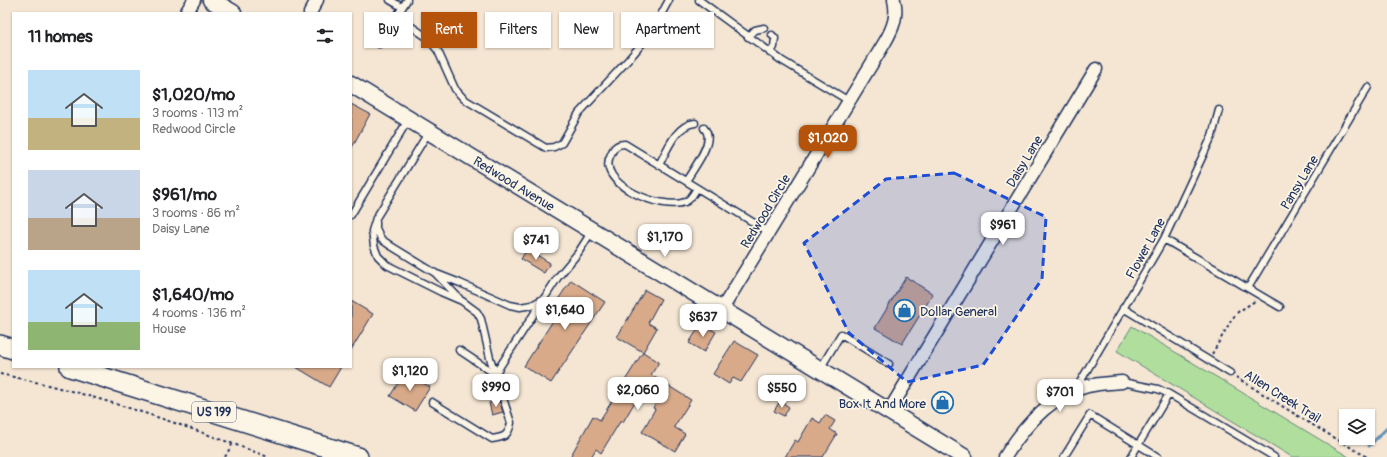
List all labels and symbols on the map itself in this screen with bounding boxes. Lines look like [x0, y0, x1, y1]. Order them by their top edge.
pin: $1,020 [795, 125, 861, 159]
street label: Daisy Lane [1003, 132, 1047, 190]
street label: Pansy Lane [1277, 152, 1323, 213]
street label: Redwood Avenue [470, 153, 558, 215]
street label: Redwood Circle [738, 171, 794, 251]
pin: $961 [979, 212, 1027, 246]
street label: Flower Lane [1123, 215, 1169, 282]
pin: $1,170 [632, 224, 698, 258]
pin: $741 [512, 227, 560, 261]
pin: $1,640 [532, 297, 598, 331]
shop icon: Dollar General [891, 298, 917, 324]
pin: $637 [679, 304, 727, 338]
place label: Dollar General [920, 304, 997, 320]
pin: $1,120 [377, 358, 443, 392]
street label: Allen Creek Trail [1241, 367, 1324, 427]
pin: $990 [472, 374, 520, 408]
pin: $550 [758, 375, 806, 409]
pin: $2,060 [605, 377, 671, 411]
pin: $701 [1036, 379, 1084, 413]
shop icon: Box It And More [929, 390, 955, 416]
place label: Box It And More [839, 396, 927, 412]
road number: US 199 [192, 402, 236, 422]

